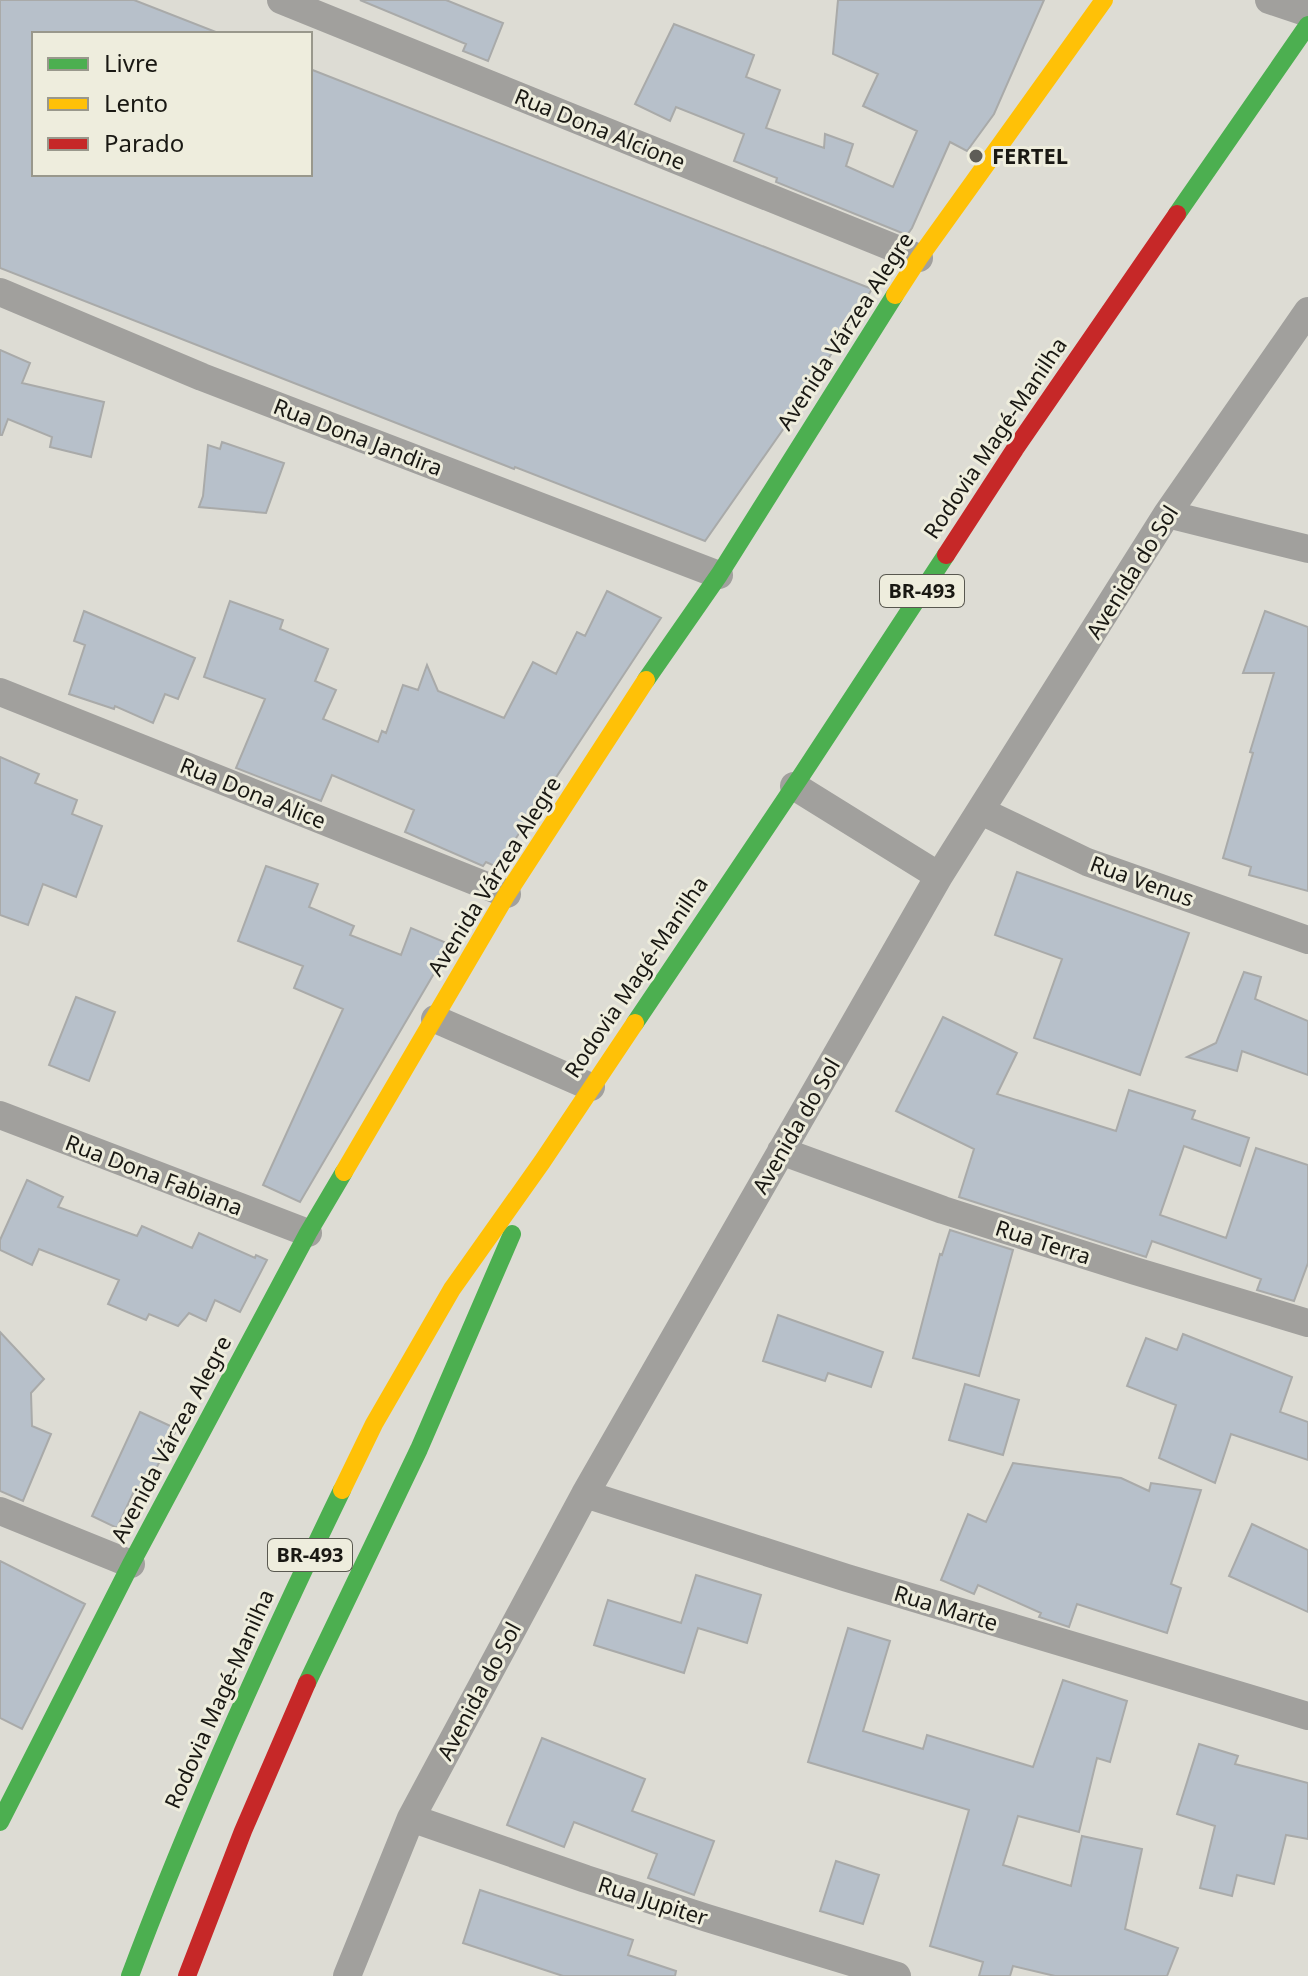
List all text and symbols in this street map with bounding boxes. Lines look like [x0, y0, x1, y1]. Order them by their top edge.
legend [32, 32, 312, 176]
text: Livre [104, 46, 158, 79]
street label: Rua Dona Alcione [511, 80, 690, 176]
text: Lento [104, 86, 168, 119]
text: Parado [104, 126, 184, 159]
place label: FERTEL [992, 140, 1068, 170]
marker: FERTEL [967, 147, 985, 165]
street label: Avenida Várzea Alegre [769, 226, 919, 435]
street label: Rodovia Magé-Manilha [916, 331, 1073, 544]
street label: Rua Dona Jandira [270, 390, 447, 482]
street label: Avenida do Sol [1078, 499, 1184, 644]
road number: BR-493 [880, 575, 964, 607]
street label: Rua Dona Alice [176, 749, 331, 835]
street label: Avenida Várzea Alegre [419, 770, 567, 981]
street label: Rua Venus [1086, 847, 1198, 913]
street label: Rodovia Magé-Manilha [557, 870, 714, 1083]
street label: Avenida do Sol [744, 1052, 846, 1199]
street label: Rua Dona Fabiana [61, 1126, 247, 1222]
street label: Rua Terra [992, 1212, 1095, 1271]
street label: Avenida Várzea Alegre [103, 1330, 237, 1547]
road number: BR-493 [268, 1539, 352, 1571]
street label: Rua Marte [891, 1577, 1002, 1637]
street label: Rodovia Magé-Manilha [156, 1584, 280, 1813]
street label: Avenida do Sol [429, 1616, 527, 1765]
street label: Rua Jupiter [595, 1868, 712, 1932]

